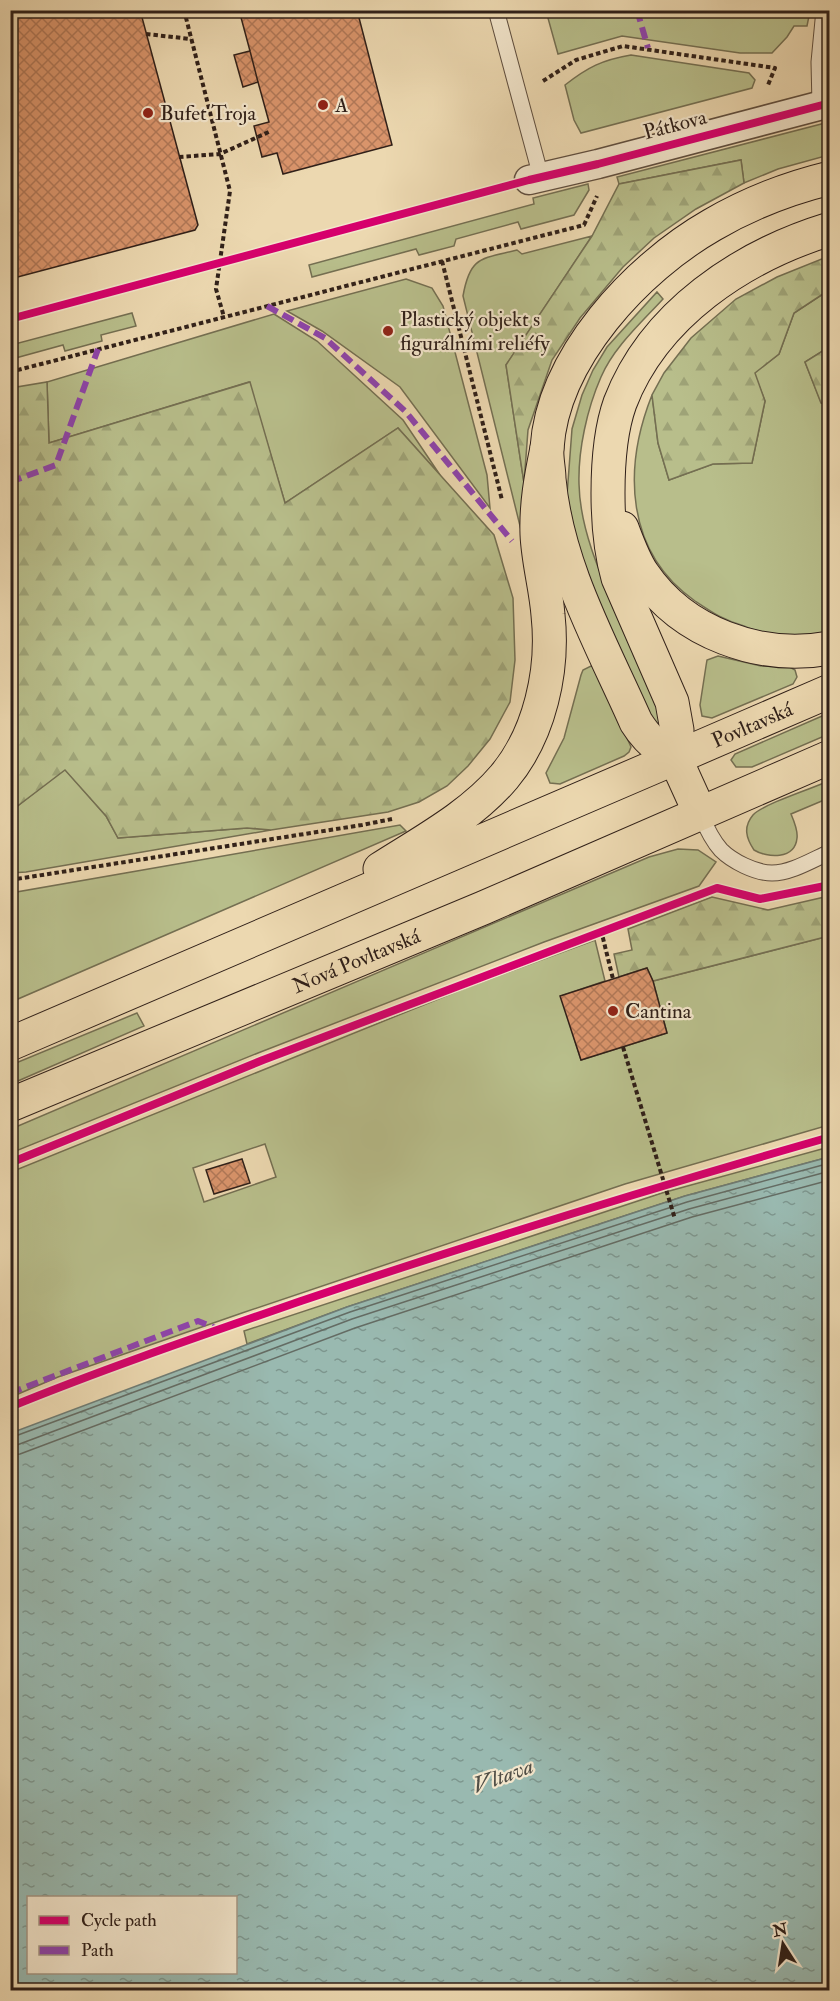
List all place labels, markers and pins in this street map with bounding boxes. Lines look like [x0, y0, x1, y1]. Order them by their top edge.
place label: A [334, 92, 348, 119]
marker: A [316, 98, 330, 112]
place label: Bufet Troja [160, 100, 256, 127]
marker: Bufet Troja [141, 106, 155, 120]
place label: Plastický objekt s figurálními reliéfy [400, 306, 550, 357]
marker: Plastický objekt s figurálními reliéfy [381, 324, 395, 338]
place label: Cantina [625, 998, 692, 1025]
marker: Cantina [606, 1004, 620, 1018]

